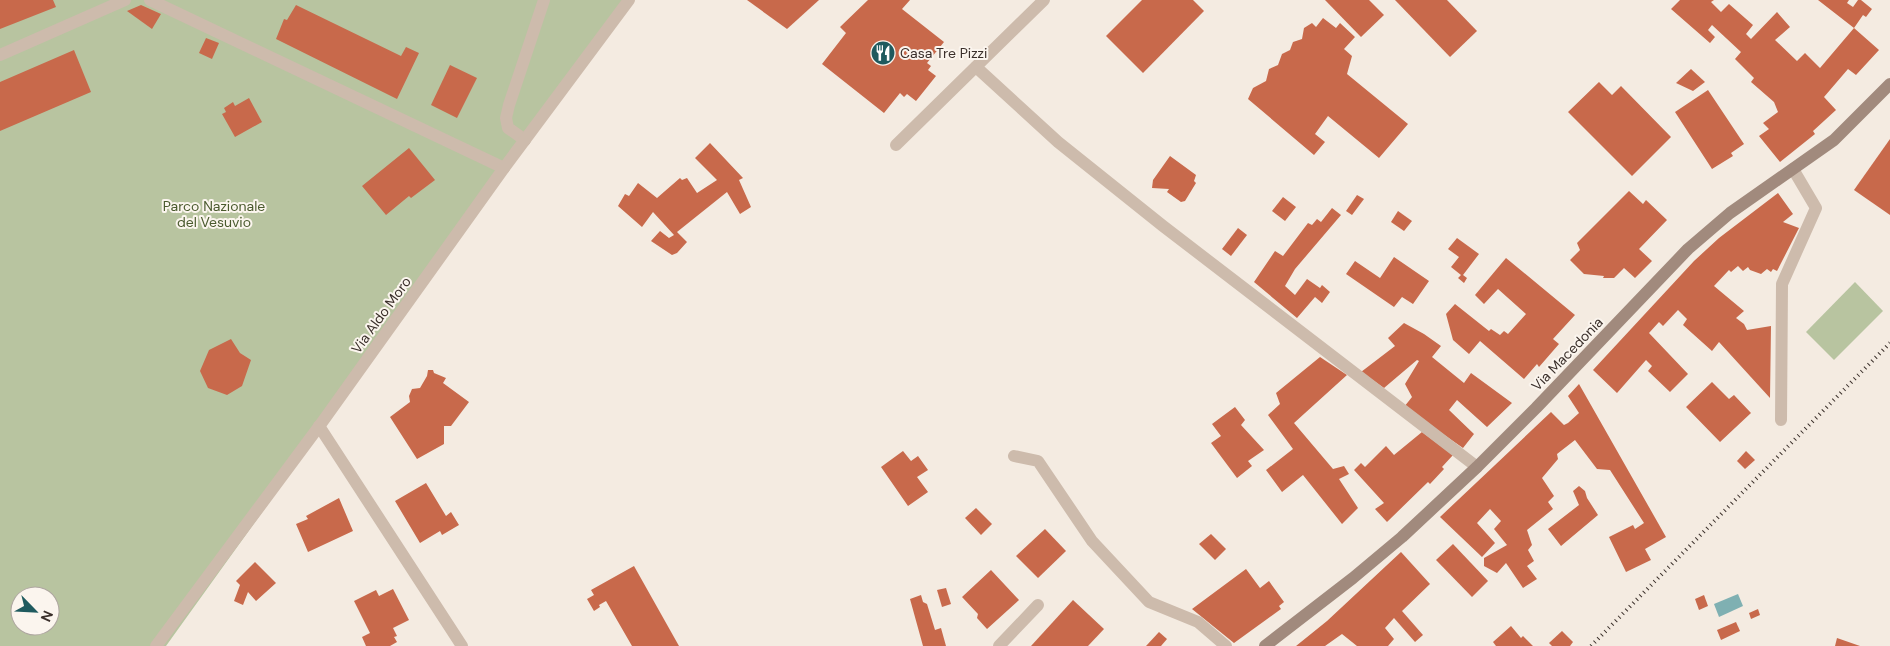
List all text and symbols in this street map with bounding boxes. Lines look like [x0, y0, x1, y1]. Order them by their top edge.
restaurant icon: Casa Tre Pizzi [870, 40, 896, 66]
place label: Casa Tre Pizzi [900, 44, 987, 62]
park label: Parco Nazionale del Vesuvio [163, 197, 265, 231]
street label: Via Aldo Moro [347, 273, 415, 357]
street label: Via Macedonia [1527, 313, 1607, 395]
north arrow [10, 586, 60, 636]
text: N [37, 608, 57, 625]

